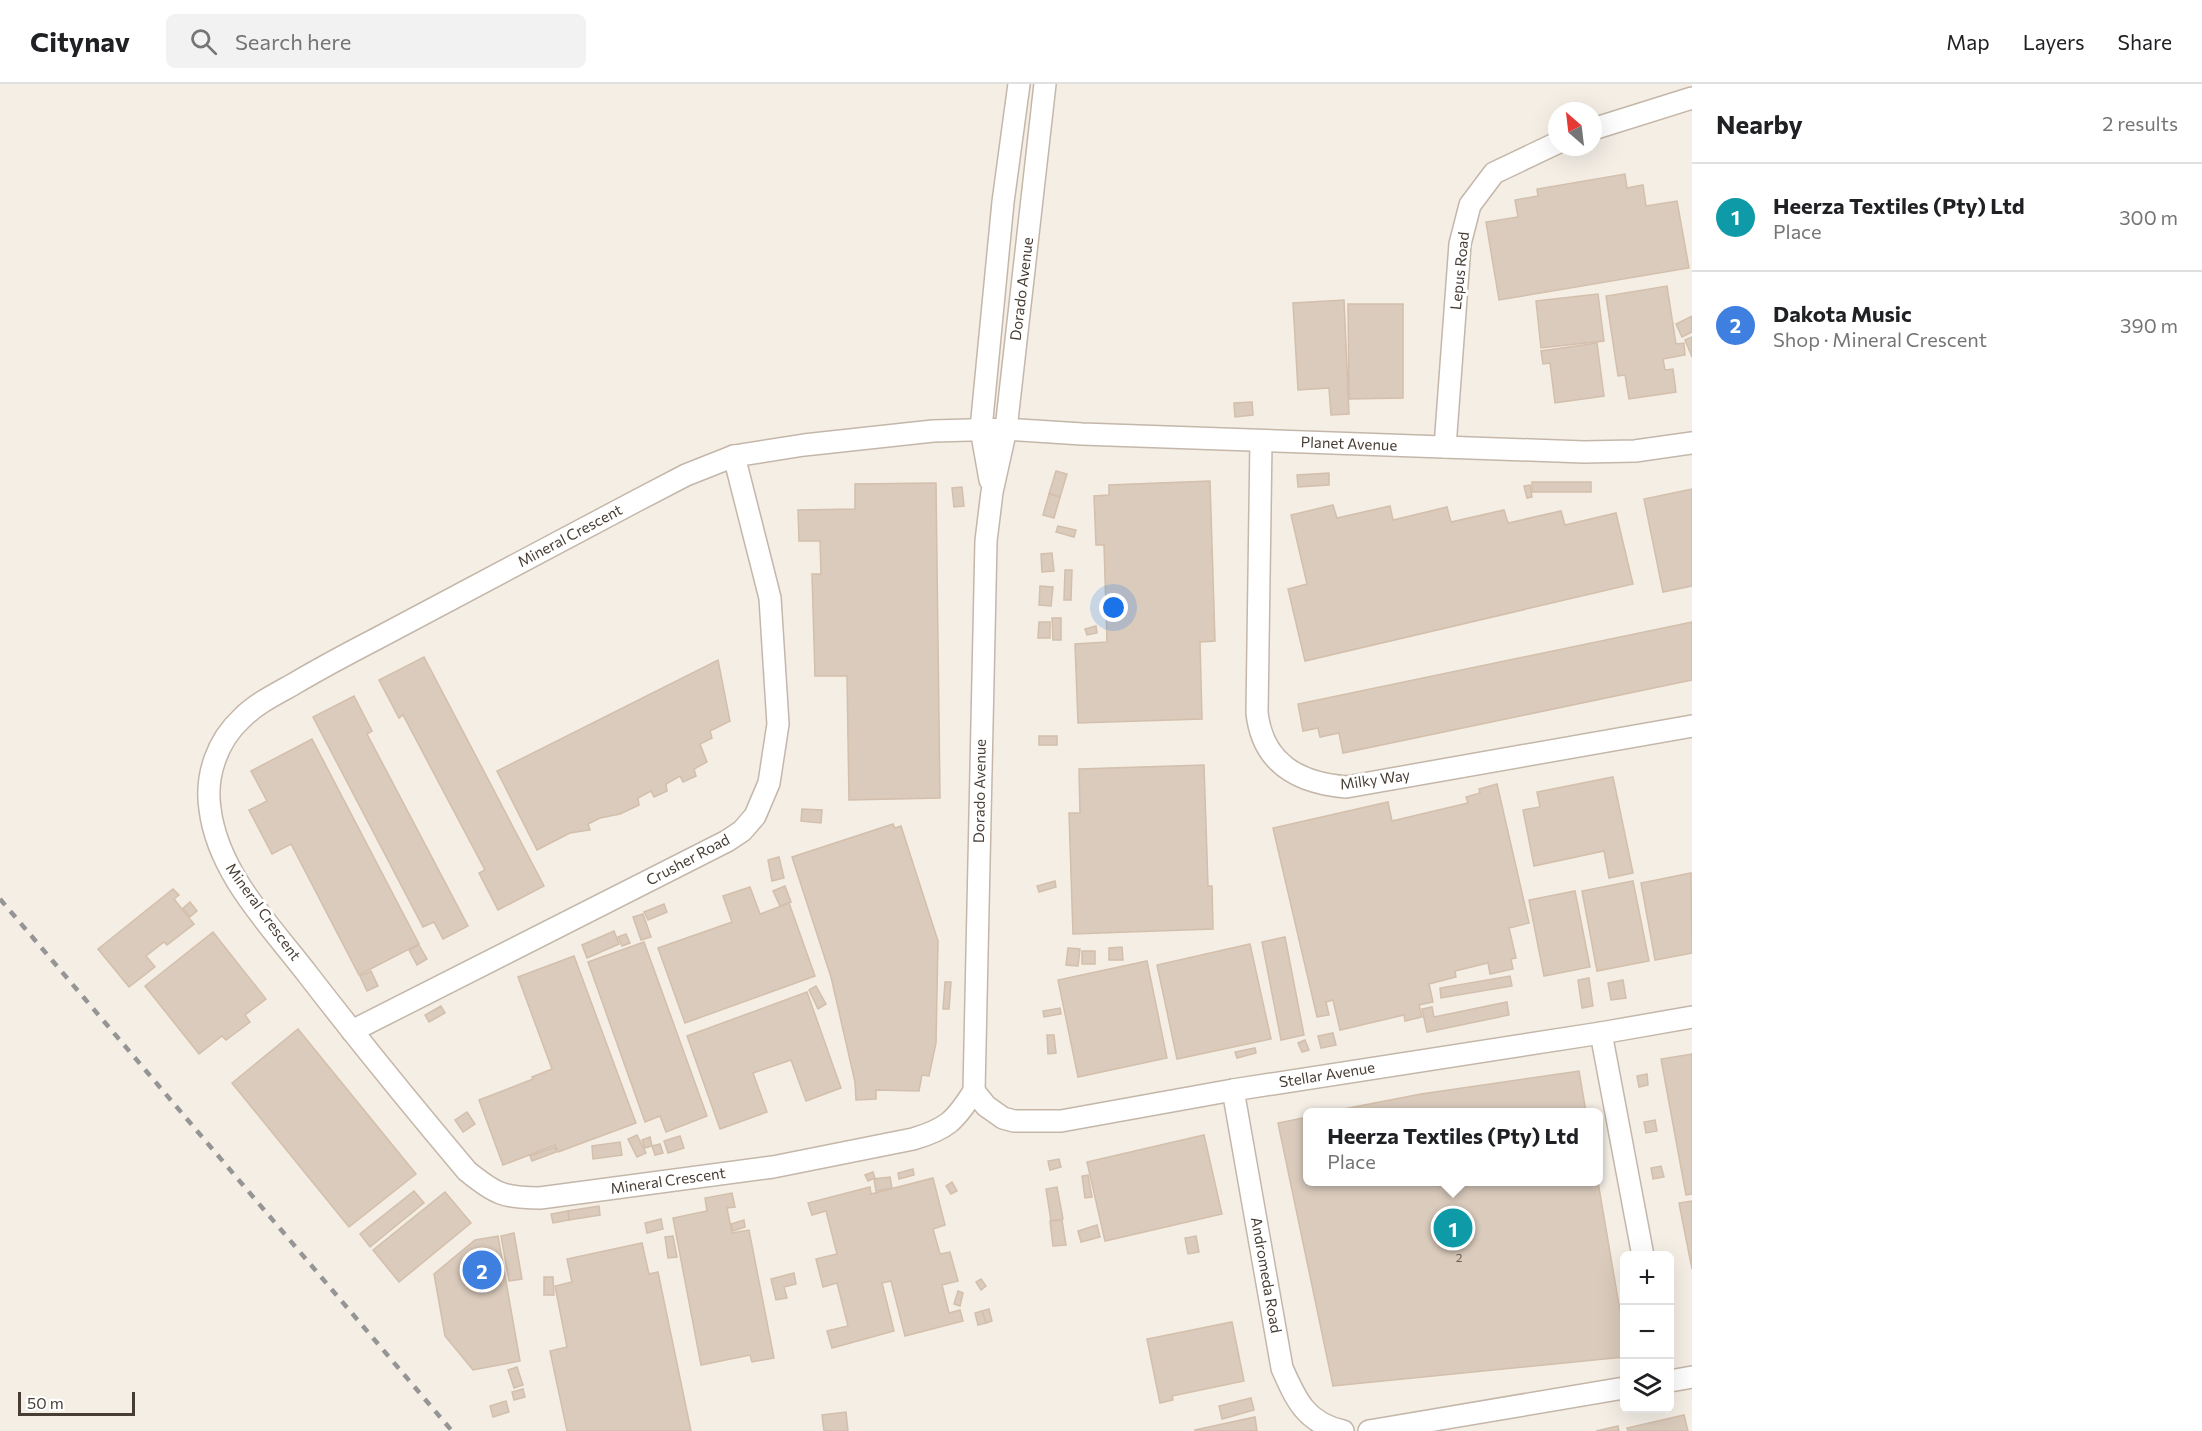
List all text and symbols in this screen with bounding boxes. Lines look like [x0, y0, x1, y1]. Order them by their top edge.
search box [166, 14, 586, 68]
text: Citynav [30, 24, 130, 58]
icon: search [187, 25, 220, 58]
text: Search here [235, 28, 351, 55]
text: Map [1946, 29, 1990, 54]
text: Layers [2023, 29, 2085, 54]
text: Share [2118, 29, 2172, 54]
north arrow [1548, 102, 1602, 156]
text: Nearby [1716, 108, 1803, 139]
text: 2 results [2102, 111, 2178, 135]
text: Heerza Textiles (Pty) Ltd [1773, 192, 2025, 219]
text: 1 [1731, 205, 1740, 229]
text: 300 m [2119, 205, 2178, 229]
text: Place [1773, 219, 1822, 243]
street label: Lepus Road [1446, 231, 1472, 311]
street label: Dorado Avenue [1006, 236, 1036, 342]
text: Dakota Music [1773, 300, 1912, 327]
text: 2 [1730, 313, 1741, 337]
text: 390 m [2120, 313, 2178, 337]
text: Shop · Mineral Crescent [1773, 327, 1987, 351]
street label: Planet Avenue [1301, 432, 1398, 454]
street label: Mineral Crescent [514, 500, 625, 570]
your location [1099, 593, 1128, 622]
street label: Dorado Avenue [969, 739, 989, 843]
street label: Milky Way [1339, 765, 1411, 793]
street label: Crusher Road [643, 830, 732, 889]
street label: Mineral Crescent [222, 859, 305, 964]
street label: Stellar Avenue [1278, 1058, 1376, 1090]
popup [1303, 1108, 1603, 1186]
text: Heerza Textiles (Pty) Ltd [1327, 1122, 1579, 1149]
text: Place [1327, 1149, 1376, 1173]
street label: Mineral Crescent [609, 1163, 727, 1197]
pin: 1 [1434, 1206, 1472, 1250]
street label: Andromeda Road [1248, 1215, 1286, 1334]
pin: 2 [462, 1248, 502, 1292]
house number: 2 [1456, 1250, 1463, 1264]
map controls [1620, 1251, 1674, 1413]
button: + [1620, 1251, 1674, 1305]
button: − [1620, 1305, 1674, 1359]
button: layers [1620, 1359, 1674, 1413]
scale bar [18, 1389, 135, 1416]
text: 50 m [27, 1393, 64, 1412]

